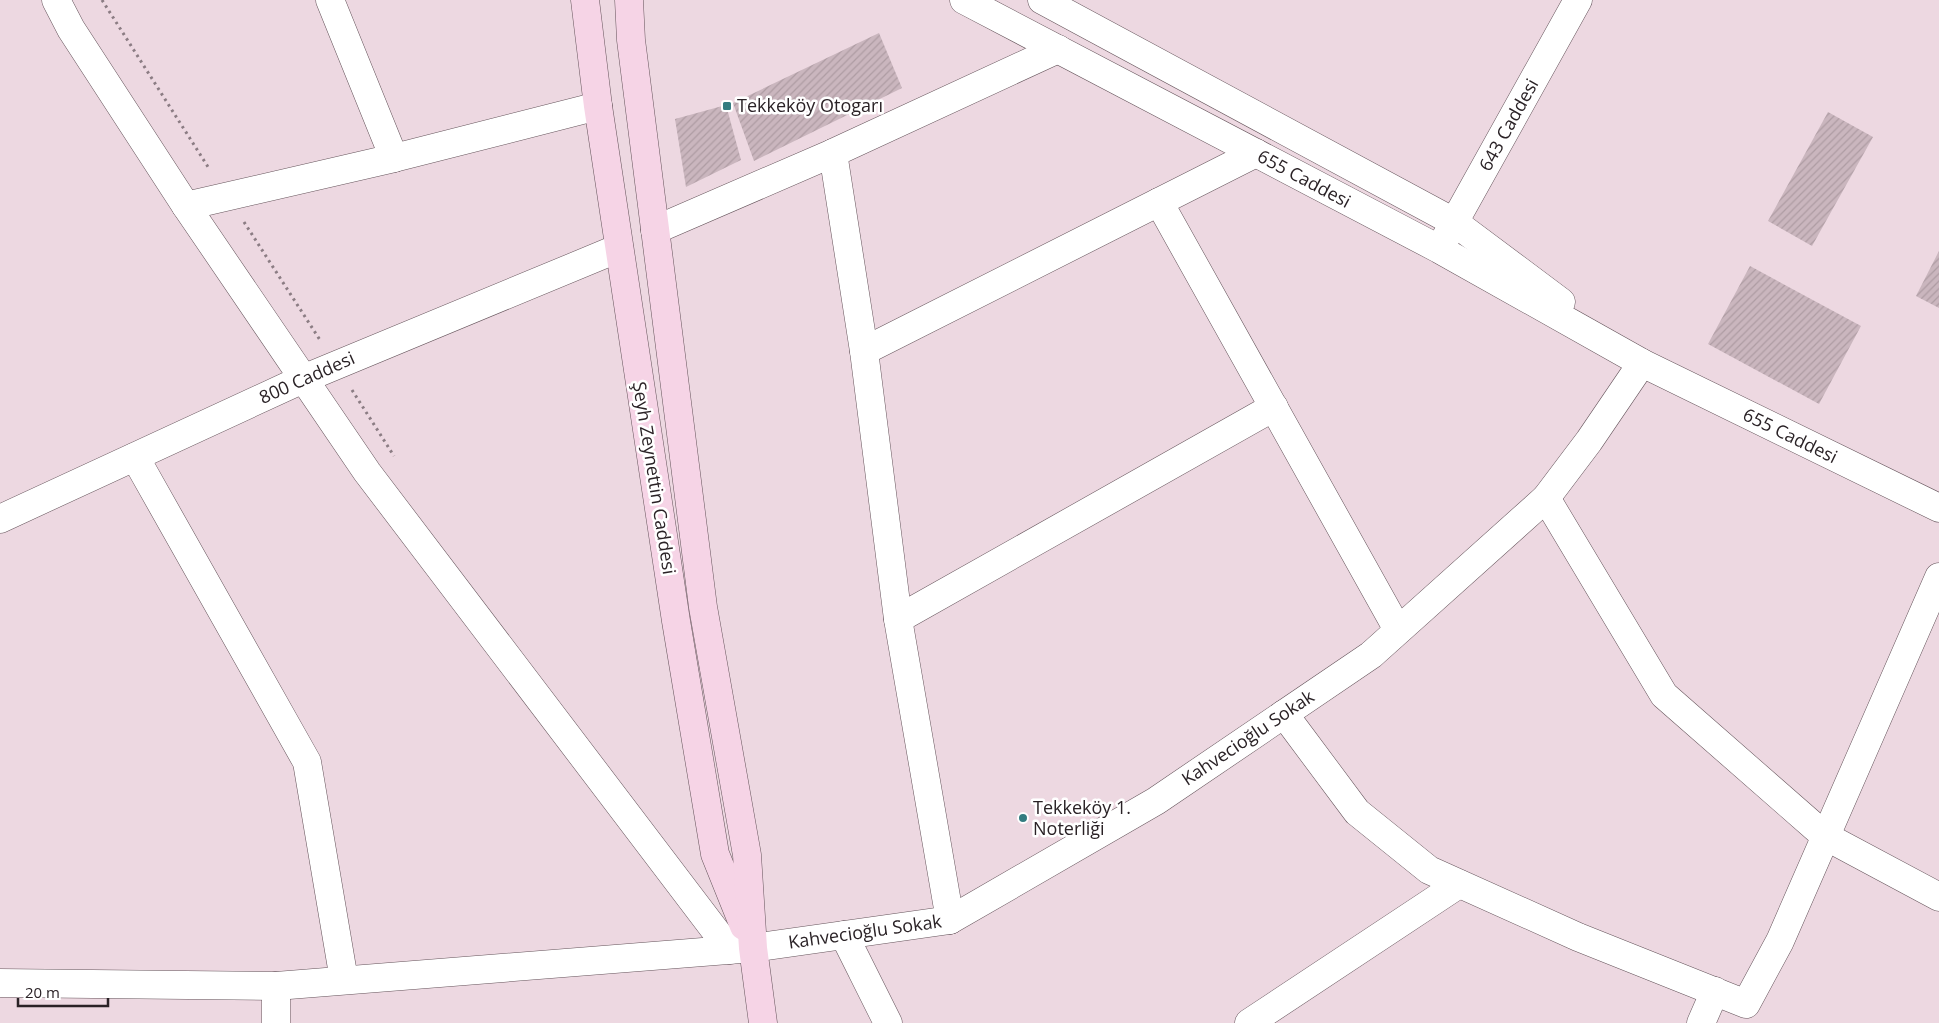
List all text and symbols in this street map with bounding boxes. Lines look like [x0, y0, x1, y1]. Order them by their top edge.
street label: 643 Caddesi [1473, 74, 1543, 175]
place label: Tekkeköy Otogarı [737, 93, 883, 117]
marker: Tekkeköy Otogarı [721, 100, 733, 112]
street label: 655 Caddesi [1254, 144, 1355, 213]
street label: 800 Caddesi [255, 345, 358, 409]
street label: Şeyh Zeynettin Caddesi [628, 380, 682, 576]
street label: 655 Caddesi [1739, 402, 1842, 468]
street label: Kahvecioğlu Sokak [1177, 684, 1319, 790]
place label: Tekkeköy 1. Noterliği [1033, 795, 1131, 840]
marker: Tekkeköy 1. Noterliği [1017, 812, 1029, 824]
street label: Kahvecioğlu Sokak [787, 908, 944, 954]
scale bar [18, 976, 108, 1008]
text: 20 m [25, 982, 60, 1002]

